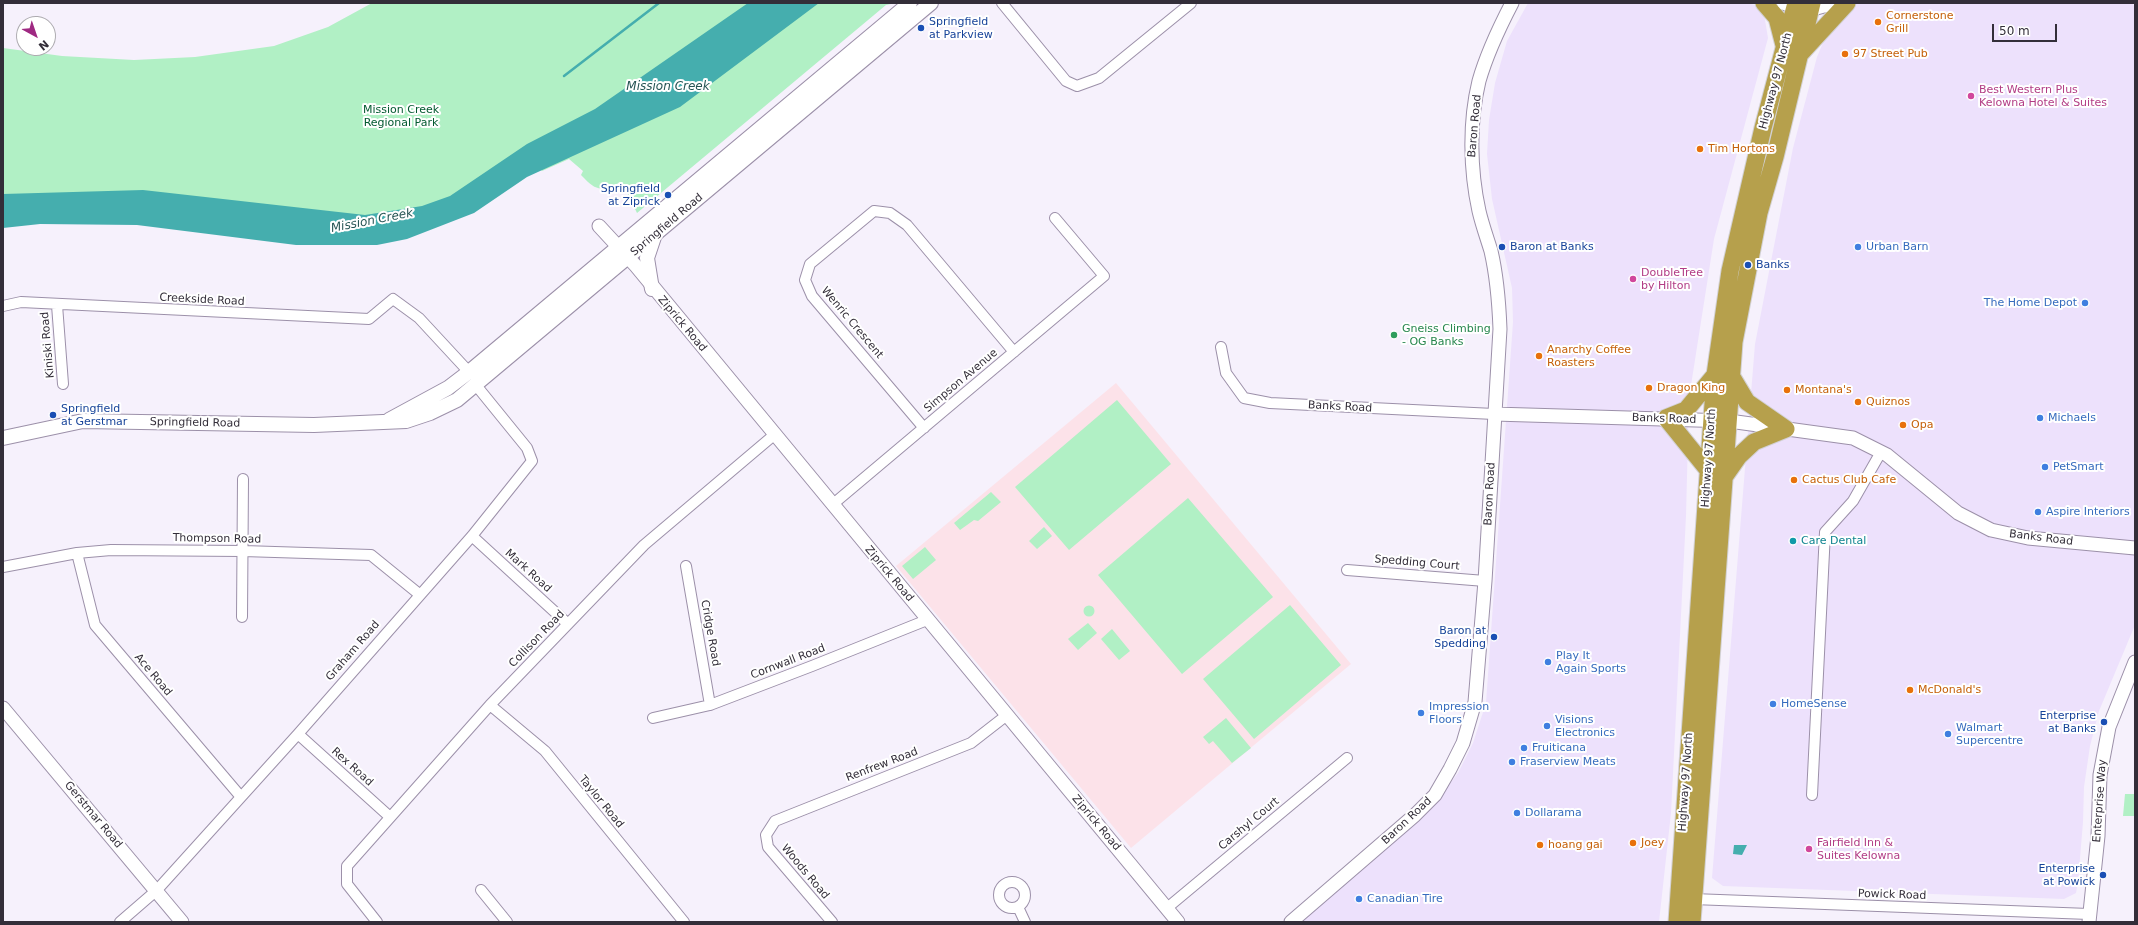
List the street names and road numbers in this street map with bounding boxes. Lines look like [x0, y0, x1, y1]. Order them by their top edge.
street label: Highway 97 North [1757, 31, 1795, 131]
street label: Baron Road [1466, 94, 1484, 158]
street label: Springfield Road [628, 191, 706, 259]
street label: Wenric Crescent [818, 284, 886, 362]
street label: Creekside Road [159, 291, 245, 309]
street label: Ziprick Road [655, 293, 709, 355]
street label: Kiniski Road [39, 311, 57, 379]
street label: Simpson Avenue [922, 347, 1000, 415]
street label: Banks Road [1307, 399, 1373, 415]
street label: Highway 97 North [1699, 408, 1719, 508]
street label: Banks Road [1632, 411, 1696, 427]
street label: Springfield Road [150, 416, 240, 430]
street label: Baron Road [1482, 462, 1498, 526]
street label: Banks Road [2008, 528, 2074, 548]
street label: Thompson Road [173, 532, 261, 546]
street label: Ziprick Road [862, 543, 916, 605]
street label: Mark Road [502, 547, 554, 595]
street label: Spedding Court [1374, 553, 1460, 573]
street label: Cridge Road [698, 599, 722, 667]
street label: Collison Road [507, 608, 567, 670]
street label: Graham Road [323, 618, 383, 684]
street label: Cornwall Road [749, 642, 827, 682]
street label: Ace Road [131, 651, 175, 699]
street label: Highway 97 North [1676, 732, 1696, 832]
street label: Rex Road [329, 745, 375, 789]
street label: Renfrew Road [844, 745, 920, 785]
street label: Enterprise Way [2091, 759, 2109, 843]
street label: Taylor Road [576, 773, 626, 831]
street label: Gerstmar Road [61, 779, 125, 851]
street label: Ziprick Road [1069, 792, 1123, 854]
street label: Carshyl Court [1216, 795, 1282, 853]
street label: Baron Road [1379, 795, 1435, 847]
street label: Woods Road [778, 842, 832, 902]
street label: Powick Road [1858, 887, 1926, 903]

